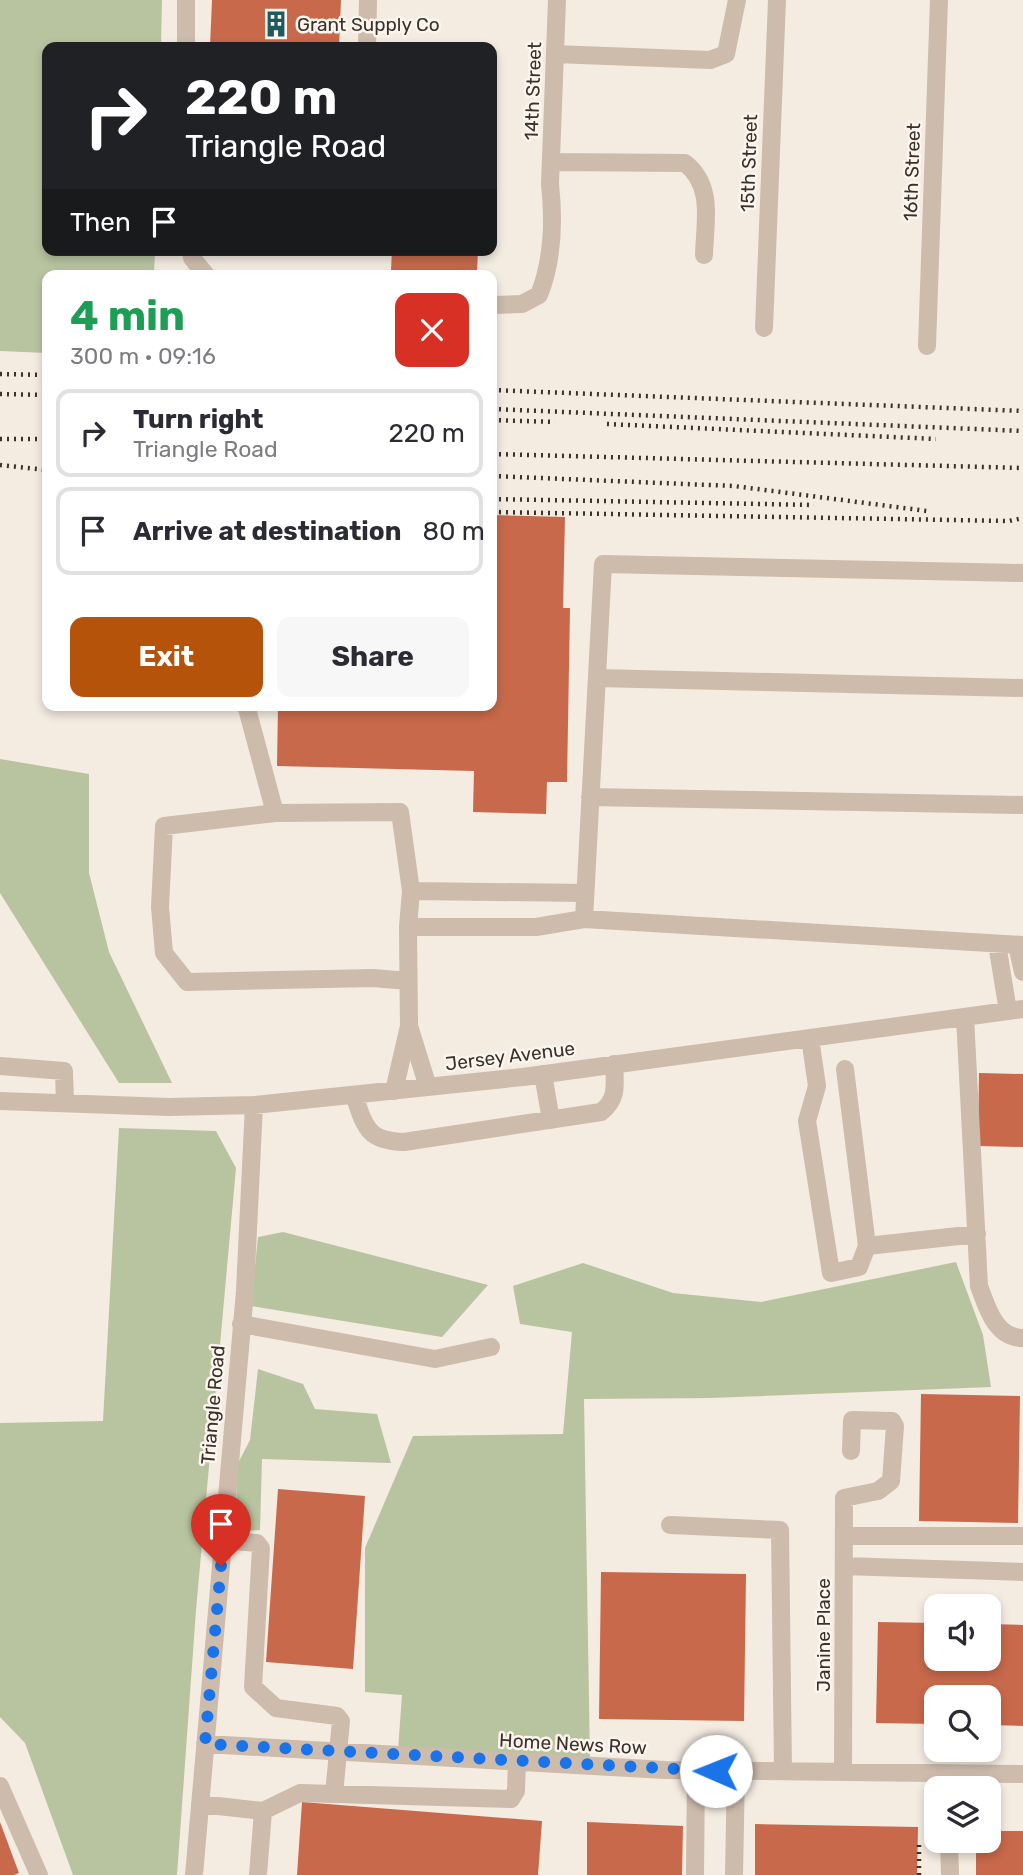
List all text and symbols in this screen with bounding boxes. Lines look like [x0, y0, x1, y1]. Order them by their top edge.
building icon: Grant Supply Co [261, 9, 291, 39]
place label: Grant Supply Co [297, 13, 440, 36]
street label: 14th Street [520, 41, 546, 141]
text: 220 m [185, 68, 337, 126]
icon: right [70, 70, 161, 161]
street label: 15th Street [736, 113, 762, 212]
street label: 16th Street [899, 122, 925, 221]
text: Triangle Road [185, 127, 386, 165]
icon: arrive [145, 203, 183, 241]
text: Then [70, 207, 131, 238]
text: 4 min [70, 291, 185, 341]
button: close [395, 293, 469, 367]
text: 300 m · 09:16 [70, 342, 216, 370]
text: Turn right [133, 404, 263, 435]
icon: right [74, 414, 112, 452]
text: 220 m [388, 418, 465, 449]
text: Triangle Road [133, 435, 278, 463]
icon: arrive [74, 512, 112, 550]
text: Arrive at destination [133, 516, 401, 547]
text: 80 m [422, 516, 485, 547]
button: Exit [70, 617, 263, 697]
button: Share [277, 617, 469, 697]
street label: Jersey Avenue [444, 1037, 576, 1075]
street label: Triangle Road [196, 1344, 230, 1466]
pin [191, 1494, 251, 1566]
icon: arrive [202, 1505, 240, 1543]
street label: Janine Place [812, 1578, 835, 1692]
map controls [924, 1594, 1001, 1853]
button: sound [924, 1594, 1001, 1671]
button: search [924, 1685, 1001, 1762]
street label: Home News Row [499, 1729, 647, 1759]
position arrow [679, 1734, 753, 1808]
button: layers [924, 1776, 1001, 1853]

